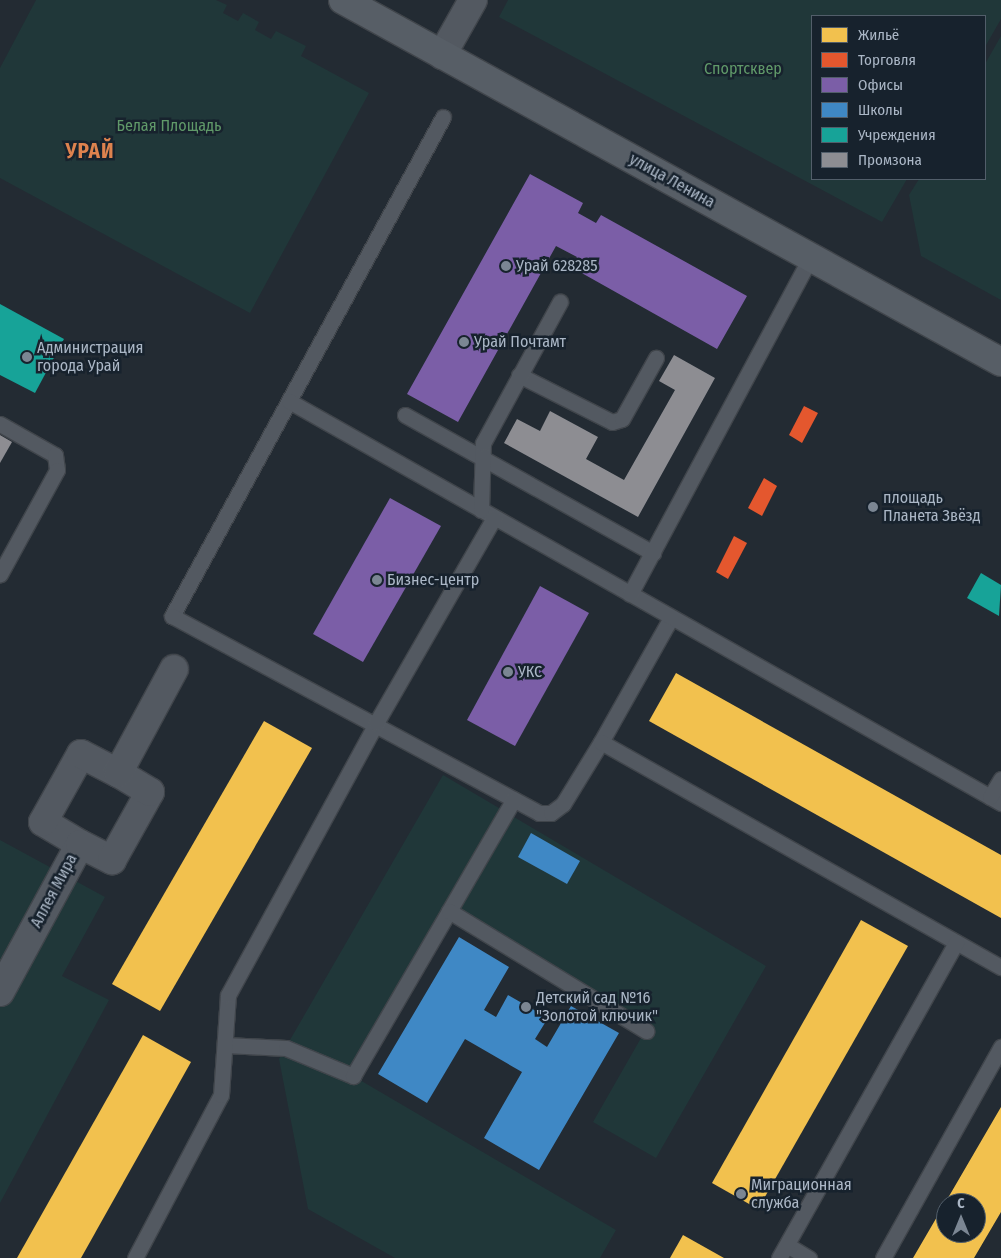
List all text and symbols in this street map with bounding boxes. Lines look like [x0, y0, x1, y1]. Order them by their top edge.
legend [811, 15, 986, 180]
text: Жильё [858, 26, 899, 44]
text: Торговля [858, 51, 916, 69]
park label: Спортсквер [704, 59, 782, 79]
text: Офисы [858, 76, 903, 94]
text: Школы [858, 101, 903, 119]
park label: Белая Площадь [116, 116, 222, 136]
text: Учреждения [858, 126, 936, 144]
district label: УРАЙ [65, 138, 115, 164]
street label: улица Ленина [626, 150, 718, 212]
text: Промзона [858, 151, 922, 169]
place label: Урай 628285 [516, 256, 597, 276]
marker: Урай 628285 [500, 260, 512, 272]
place label: Урай Почтамт [474, 332, 566, 352]
marker: Урай Почтамт [458, 336, 470, 348]
place label: Администрация города Урай [37, 338, 144, 376]
marker: Администрация города Урай [21, 351, 33, 363]
place label: площадь Планета Звёзд [883, 488, 980, 526]
marker: площадь Планета Звёзд [867, 501, 879, 513]
place label: Бизнес-центр [387, 570, 479, 590]
marker: Бизнес-центр [371, 574, 383, 586]
place label: УКС [518, 662, 542, 682]
marker: УКС [502, 666, 514, 678]
street label: Аллея Мира [27, 851, 81, 931]
place label: Детский сад №16 "Золотой ключик" [536, 988, 658, 1026]
marker: Детский сад №16 "Золотой ключик" [520, 1001, 532, 1013]
place label: Миграционная служба [751, 1175, 852, 1213]
marker: Миграционная служба [735, 1188, 747, 1200]
north arrow [936, 1193, 986, 1243]
text: С [957, 1195, 965, 1212]

